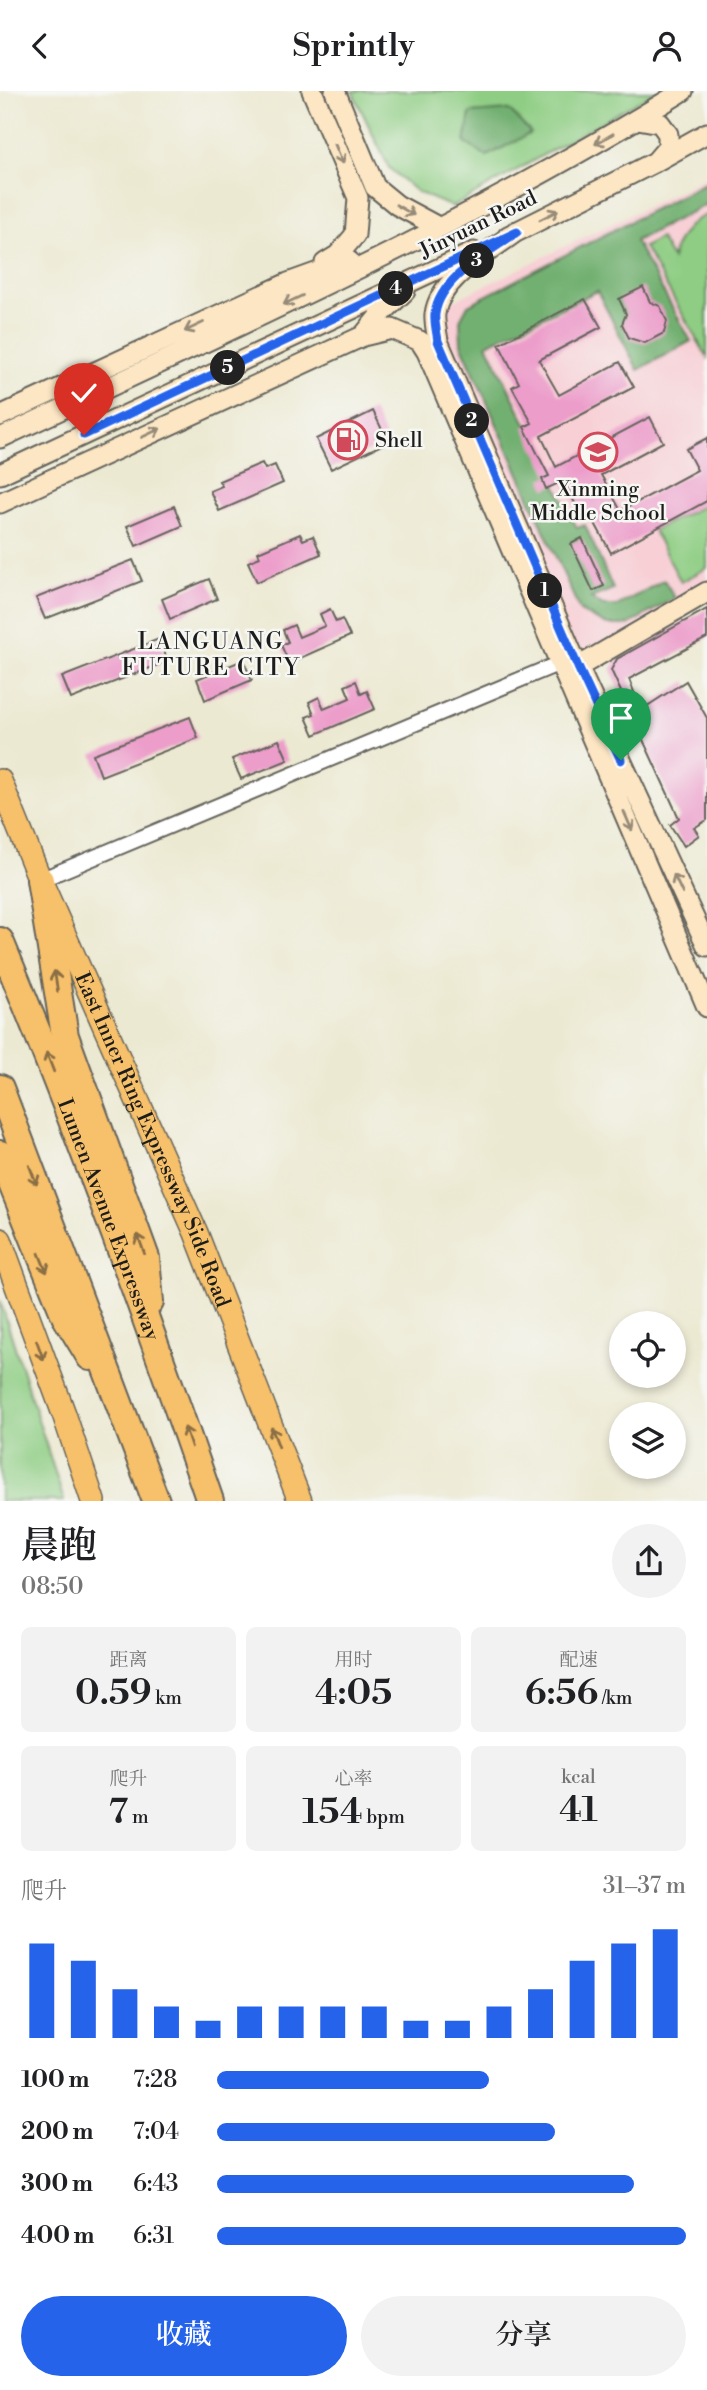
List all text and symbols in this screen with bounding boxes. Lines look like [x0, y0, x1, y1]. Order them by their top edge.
text: Sprintly [293, 26, 414, 66]
icon: back [21, 27, 59, 65]
icon: person [648, 27, 686, 65]
one-way arrow [594, 132, 614, 146]
one-way arrow [333, 142, 346, 164]
street label: Jinyuan Road [415, 185, 541, 265]
one-way arrow [395, 203, 415, 217]
one-way arrow [538, 208, 559, 222]
pin: 3 [460, 243, 494, 279]
text: 3 [471, 248, 482, 272]
pin: 4 [378, 271, 414, 307]
text: 4 [389, 276, 402, 300]
one-way arrow [283, 293, 304, 307]
one-way arrow [184, 320, 205, 334]
pin: 5 [210, 351, 246, 385]
text: 5 [222, 355, 233, 379]
pin [54, 363, 114, 435]
icon: check [65, 374, 103, 412]
pin: 2 [454, 403, 490, 439]
text: 2 [466, 408, 477, 432]
fuel station icon: Shell [327, 419, 369, 461]
one-way arrow [140, 426, 161, 440]
place label: Shell [375, 428, 423, 454]
school or university icon: Xinming Middle School [577, 431, 619, 473]
place label: Xinming Middle School [530, 477, 666, 527]
pin: 1 [528, 573, 562, 609]
text: 1 [540, 578, 549, 602]
district label: LANGUANG FUTURE CITY [121, 628, 301, 682]
pin [591, 688, 651, 760]
icon: arrive [602, 699, 640, 737]
one-way arrow [622, 810, 635, 831]
one-way arrow [671, 874, 685, 895]
street label: East Inner Ring Expressway Side Road [68, 968, 236, 1311]
one-way arrow [49, 970, 62, 993]
one-way arrow [43, 1052, 56, 1073]
street label: Lumen Avenue Expressway [51, 1095, 165, 1345]
one-way arrow [28, 1163, 40, 1185]
one-way arrow [134, 1233, 146, 1255]
one-way arrow [38, 1252, 51, 1273]
map controls [609, 1311, 686, 1479]
button: locate [609, 1311, 686, 1388]
one-way arrow [35, 1339, 48, 1361]
button: layers [609, 1402, 686, 1479]
one-way arrow [181, 1426, 193, 1448]
one-way arrow [268, 1427, 281, 1449]
text: 晨跑 [21, 1523, 97, 1570]
button: share [612, 1524, 686, 1598]
text: 08:50 [21, 1573, 83, 1601]
text: 距离 [109, 1648, 148, 1672]
text: 用时 [334, 1648, 373, 1672]
text: 配速 [559, 1648, 598, 1672]
text: 0.59 [75, 1672, 151, 1715]
text: 4:05 [315, 1672, 392, 1715]
text: 6:56 [525, 1672, 598, 1715]
text: km [151, 1686, 182, 1710]
text: /km [598, 1686, 632, 1710]
text: kcal [561, 1765, 596, 1789]
text: 爬升 [109, 1767, 148, 1791]
text: 心率 [334, 1767, 373, 1791]
text: 41 [559, 1789, 598, 1832]
text: 7 [108, 1791, 128, 1834]
text: 154 [302, 1791, 362, 1834]
text: m [128, 1805, 149, 1829]
text: bpm [362, 1805, 405, 1829]
text: 31–37 m [603, 1872, 686, 1900]
text: 爬升 [21, 1877, 67, 1905]
text: 100 m [21, 2066, 89, 2094]
text: 7:28 [133, 2066, 177, 2094]
text: 200 m [21, 2118, 93, 2146]
text: 7:04 [133, 2118, 179, 2146]
text: 300 m [21, 2170, 93, 2198]
text: 6:43 [133, 2170, 179, 2198]
text: 400 m [21, 2222, 94, 2250]
text: 6:31 [133, 2222, 174, 2250]
button: 收藏 [21, 2296, 347, 2376]
button: 分享 [361, 2296, 686, 2376]

